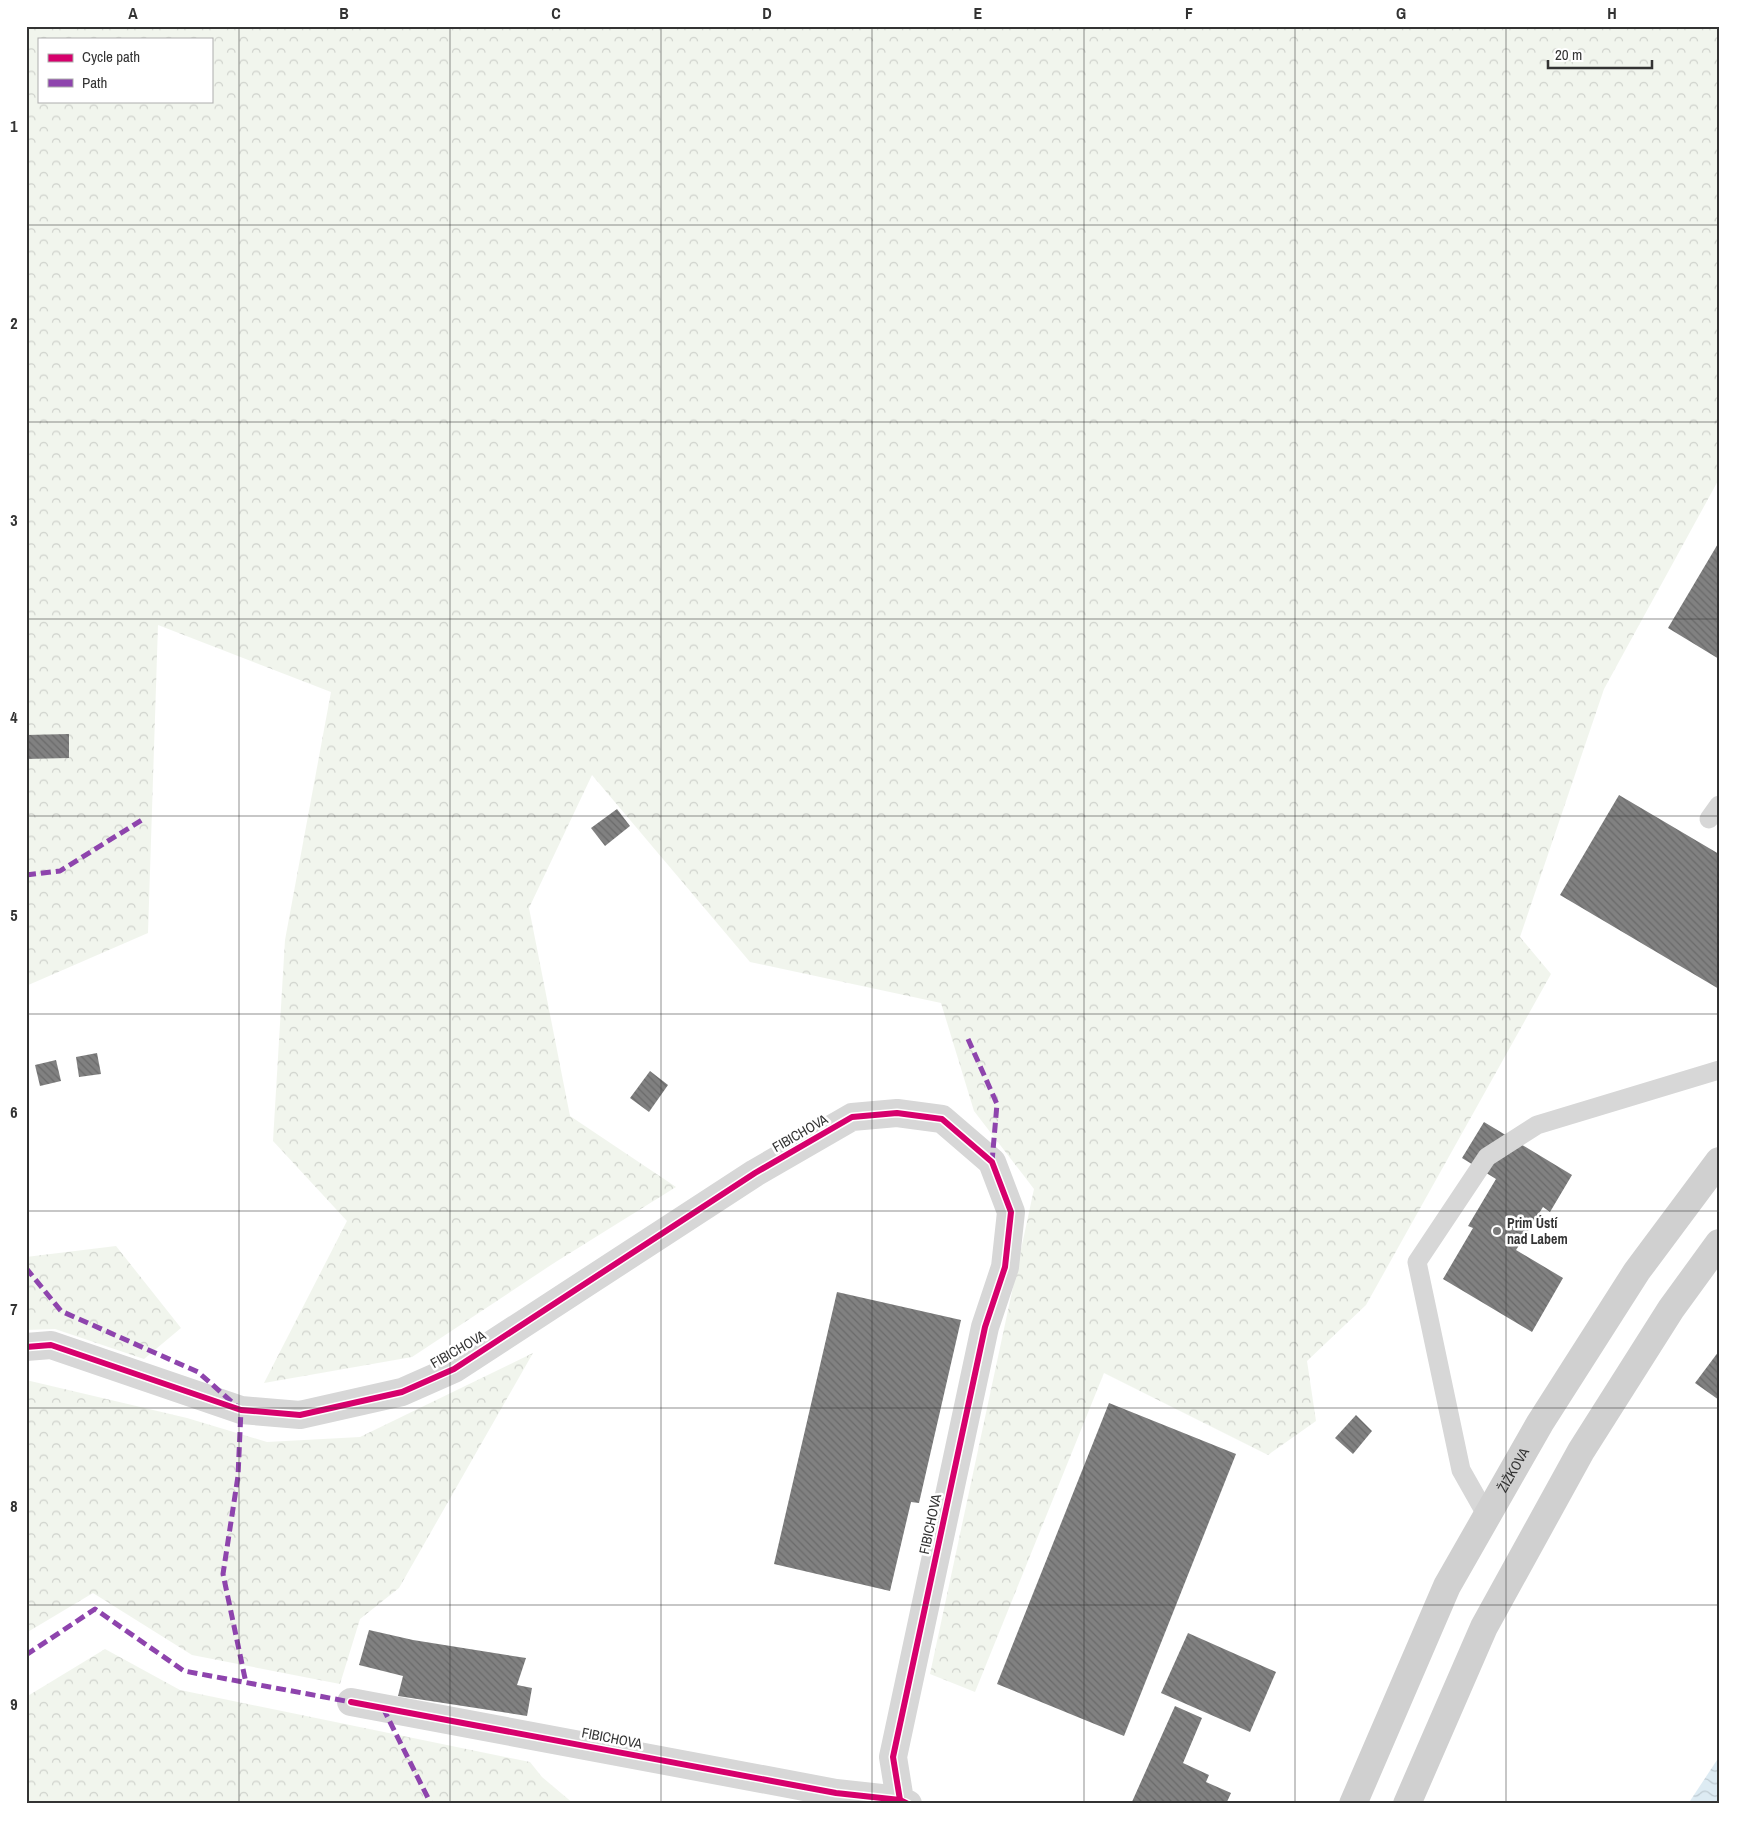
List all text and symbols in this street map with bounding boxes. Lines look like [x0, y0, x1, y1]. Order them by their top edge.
text: A [128, 2, 138, 24]
text: B [339, 2, 349, 24]
text: C [551, 2, 561, 24]
text: D [762, 2, 772, 24]
text: E [974, 2, 983, 24]
text: F [1185, 2, 1193, 24]
text: G [1396, 2, 1406, 24]
text: H [1607, 2, 1617, 24]
legend [38, 38, 212, 102]
scale bar [1548, 38, 1651, 70]
text: 20 m [1555, 44, 1582, 65]
text: Cycle path [82, 46, 140, 67]
text: Path [82, 72, 107, 93]
text: 1 [10, 115, 18, 137]
text: 2 [10, 312, 18, 334]
text: 3 [10, 509, 18, 531]
text: 4 [10, 706, 18, 728]
text: 5 [10, 904, 18, 926]
text: 6 [10, 1101, 18, 1123]
street label: FIBICHOVA [769, 1110, 831, 1156]
place label: Prim Ústí nad Labem [1507, 1214, 1568, 1248]
marker: Prim Ústí nad Labem [1491, 1225, 1503, 1237]
text: 7 [10, 1298, 18, 1320]
street label: FIBICHOVA [427, 1326, 489, 1372]
street label: ŽIŽKOVA [1493, 1444, 1533, 1495]
street label: FIBICHOVA [915, 1492, 945, 1556]
text: 8 [10, 1495, 18, 1517]
text: 9 [10, 1693, 18, 1715]
street label: FIBICHOVA [580, 1723, 644, 1753]

